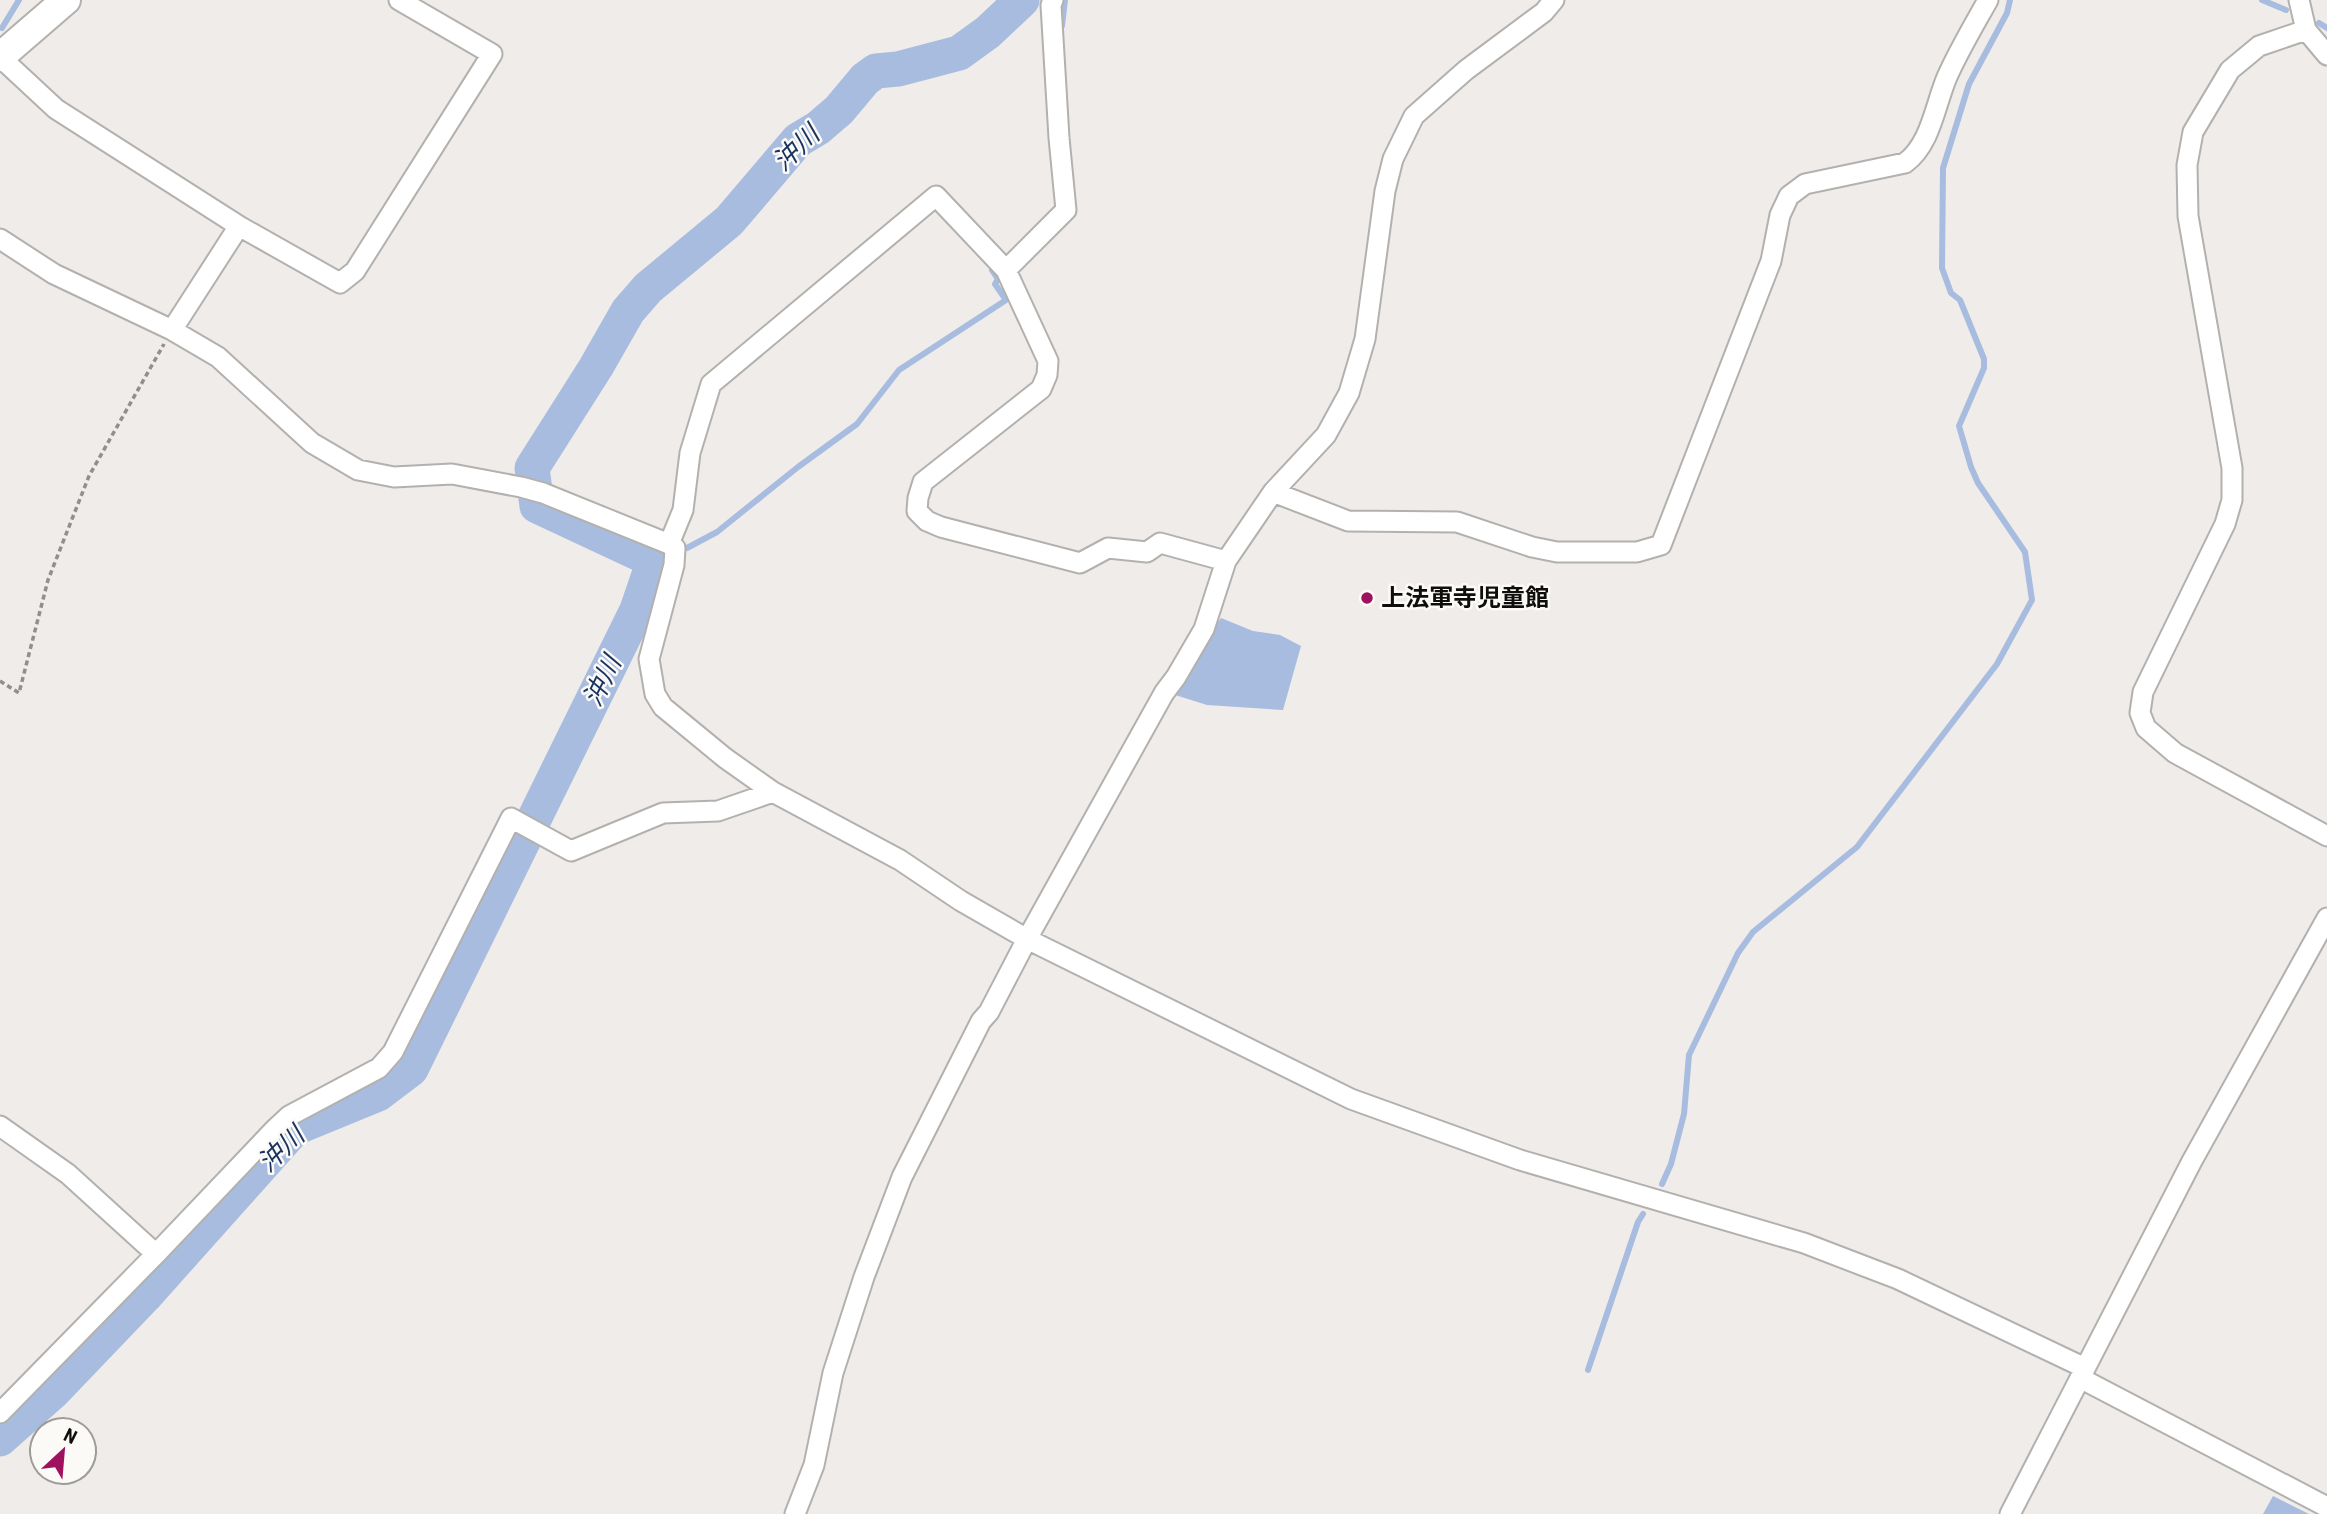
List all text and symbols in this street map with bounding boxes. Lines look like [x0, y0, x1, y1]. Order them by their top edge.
water label: 沖川 [767, 117, 827, 177]
place label: 上法軍寺児童館 [1381, 584, 1549, 612]
marker: 上法軍寺児童館 [1359, 590, 1375, 606]
water label: 沖川 [577, 648, 628, 711]
water label: 沖川 [252, 1118, 312, 1178]
north arrow [28, 1416, 98, 1486]
text: N [60, 1423, 81, 1449]

